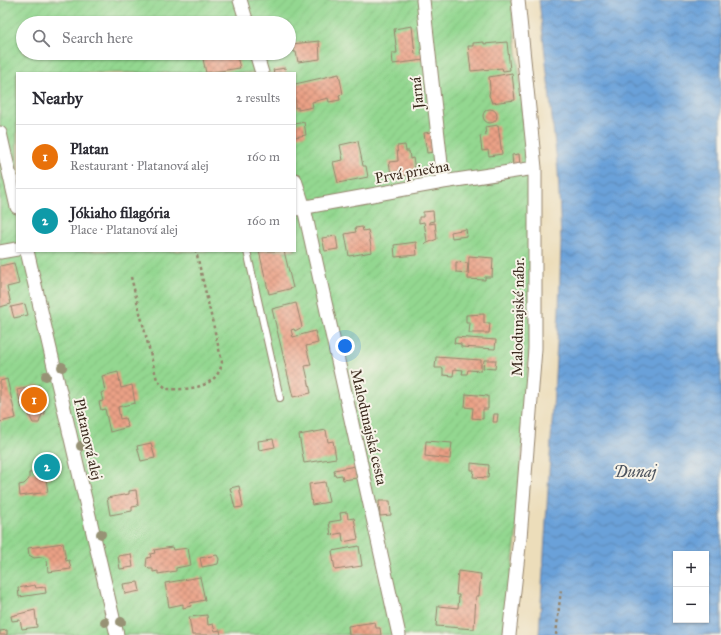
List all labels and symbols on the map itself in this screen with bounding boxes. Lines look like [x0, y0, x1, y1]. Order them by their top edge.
street label: Jarná [406, 75, 429, 112]
street label: Prvá priečna [373, 156, 451, 187]
street label: Malodunajské nábr. [508, 257, 528, 377]
your location [335, 336, 355, 356]
street label: Malodunajská cesta [347, 367, 391, 488]
pin: 1 [21, 385, 47, 415]
street label: Platanová alej [70, 396, 106, 482]
pin: 2 [34, 452, 60, 482]
water label: Dunaj [614, 462, 658, 482]

